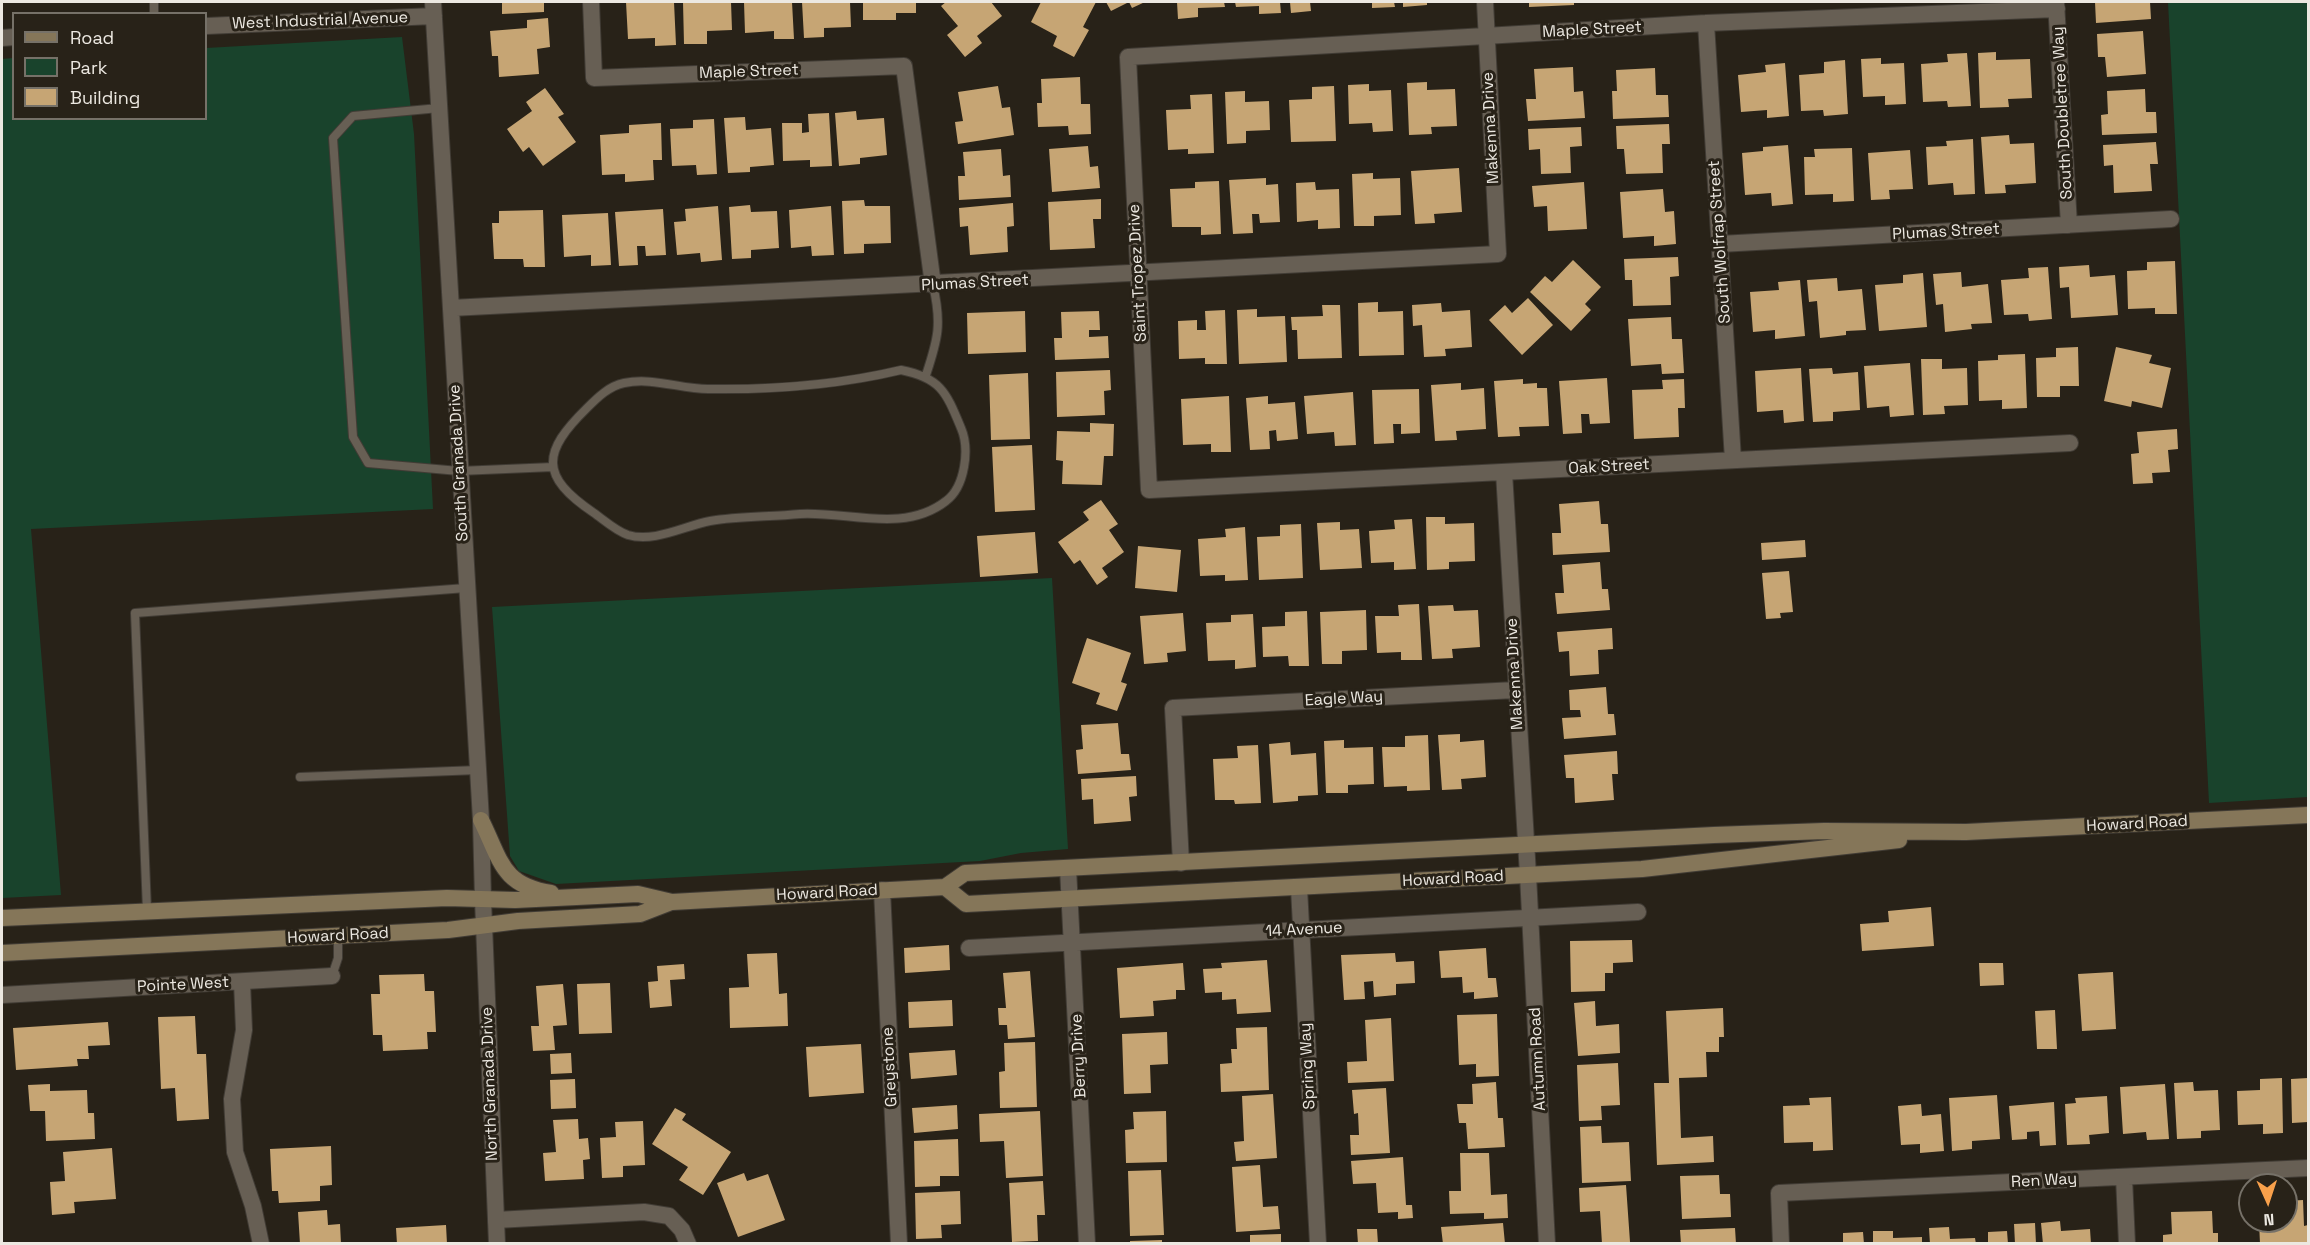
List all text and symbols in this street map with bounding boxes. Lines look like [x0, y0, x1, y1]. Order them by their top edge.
street label: West Industrial Avenue [232, 8, 408, 34]
legend [12, 12, 207, 120]
street label: Maple Street [1542, 18, 1642, 42]
text: Road [70, 26, 114, 49]
street label: South Doubletree Way [2049, 26, 2077, 200]
text: Park [70, 56, 107, 79]
street label: Maple Street [699, 61, 799, 83]
street label: Makenna Drive [1478, 72, 1504, 184]
text: Building [70, 86, 140, 109]
street label: South Wolfrap Street [1705, 160, 1735, 324]
street label: Saint Tropez Drive [1125, 204, 1151, 342]
street label: Plumas Street [1892, 220, 2000, 244]
street label: Plumas Street [921, 271, 1029, 295]
street label: South Granada Drive [445, 384, 473, 542]
street label: Oak Street [1568, 455, 1650, 479]
street label: Makenna Drive [1502, 618, 1528, 730]
street label: Eagle Way [1304, 687, 1384, 711]
street label: Howard Road [2086, 812, 2188, 836]
street label: Howard Road [1402, 867, 1504, 891]
street label: Howard Road [776, 881, 878, 905]
street label: 14 Avenue [1265, 918, 1343, 942]
street label: Howard Road [287, 924, 389, 948]
street label: Pointe West [136, 973, 230, 997]
street label: North Granada Drive [478, 1007, 502, 1161]
street label: Autumn Road [1526, 1007, 1550, 1111]
street label: Berry Drive [1067, 1013, 1091, 1099]
street label: Spring Way [1296, 1022, 1320, 1110]
street label: Greystone [878, 1027, 902, 1107]
street label: Ren Way [2010, 1170, 2078, 1192]
north arrow [2238, 1173, 2298, 1233]
text: N [2263, 1209, 2275, 1230]

